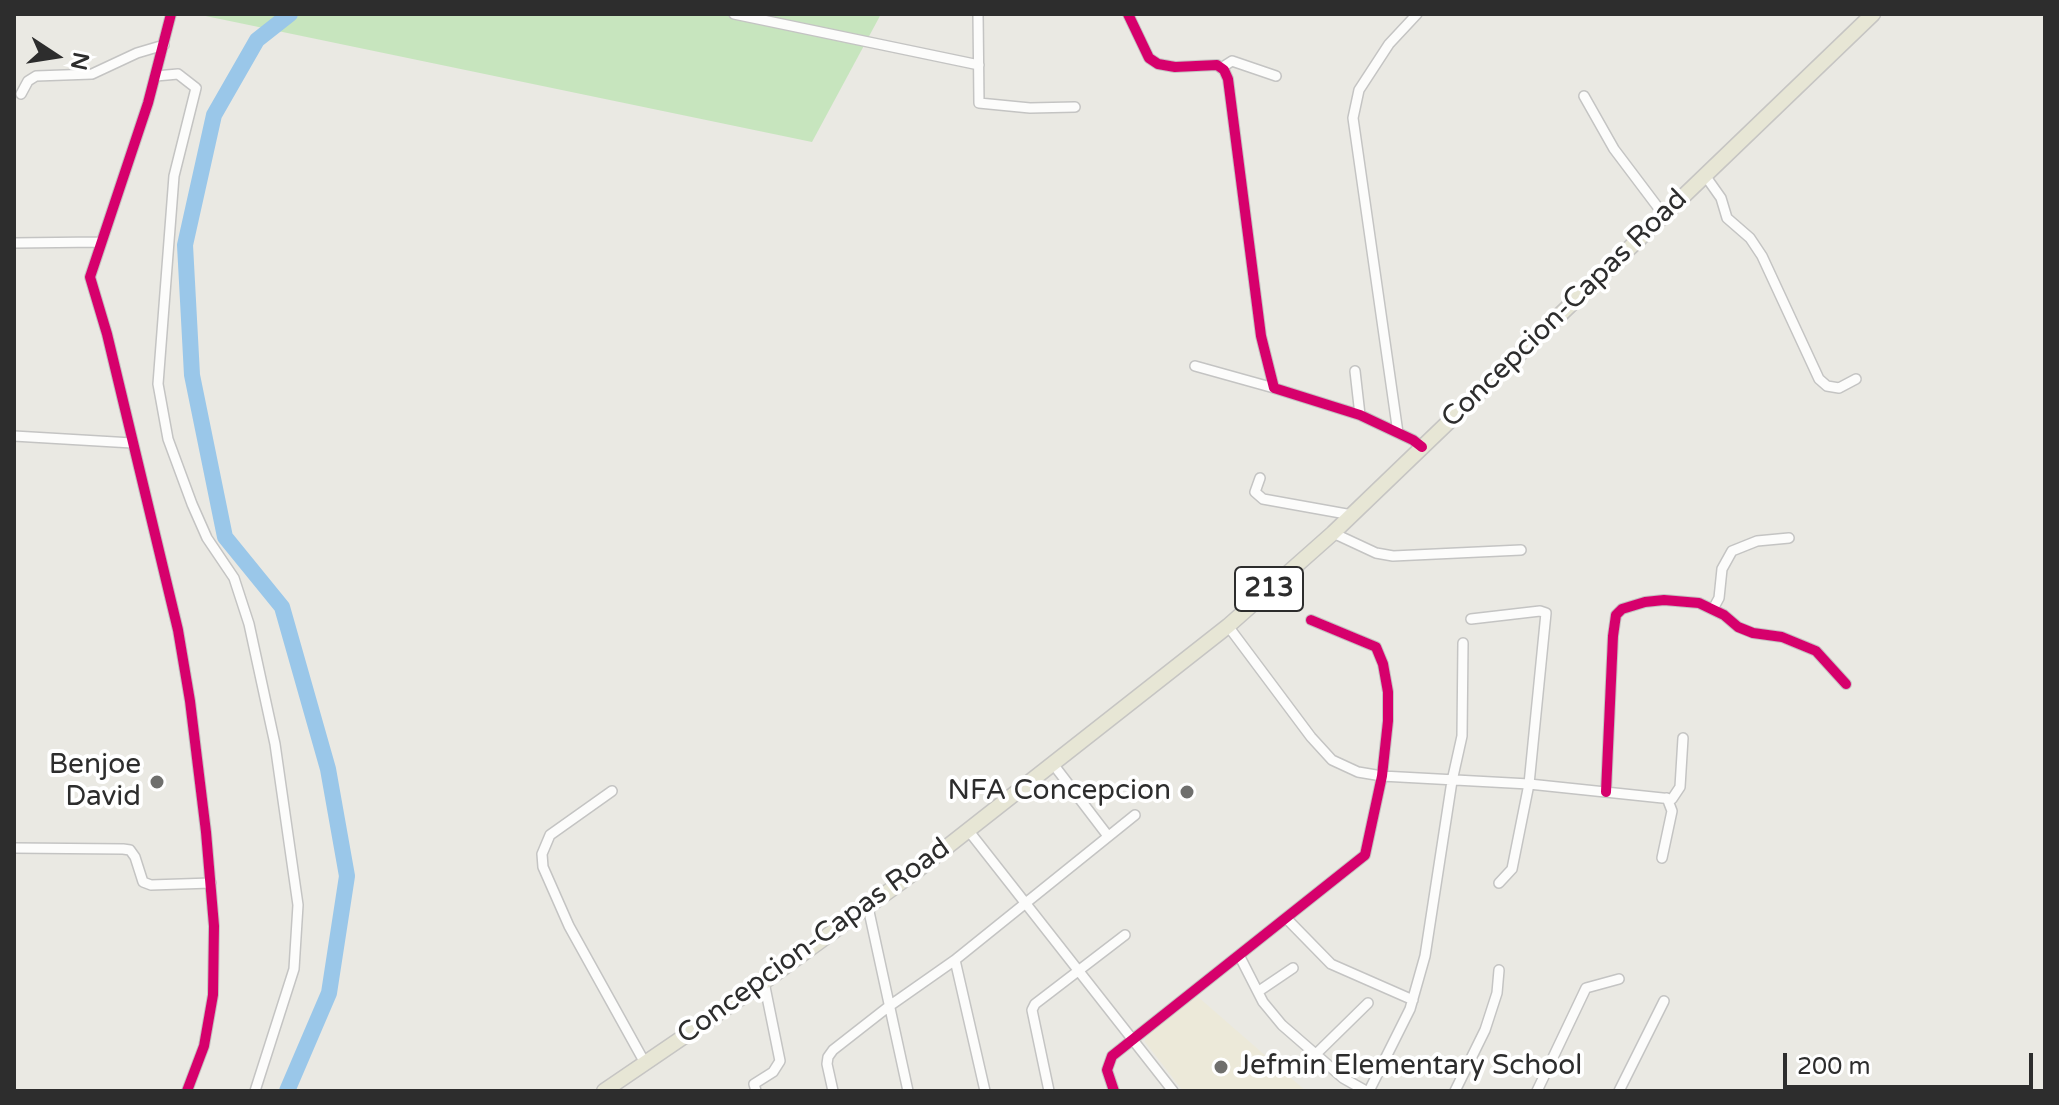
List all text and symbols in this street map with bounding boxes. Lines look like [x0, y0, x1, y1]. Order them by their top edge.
north arrow [16, 16, 96, 96]
text: N [65, 50, 94, 72]
street label: Concepcion-Capas Road [1435, 183, 1695, 435]
road number: 213 [1235, 567, 1303, 611]
place label: Benjoe David [49, 749, 141, 815]
marker: Benjoe David [148, 773, 166, 791]
place label: NFA Concepcion [947, 775, 1171, 809]
marker: NFA Concepcion [1178, 783, 1196, 801]
street label: Concepcion-Capas Road [671, 832, 957, 1052]
scale bar [1787, 1037, 2037, 1087]
place label: Jefmin Elementary School [1237, 1050, 1582, 1084]
text: 200 m [1797, 1052, 1871, 1081]
marker: Jefmin Elementary School [1212, 1058, 1230, 1076]

